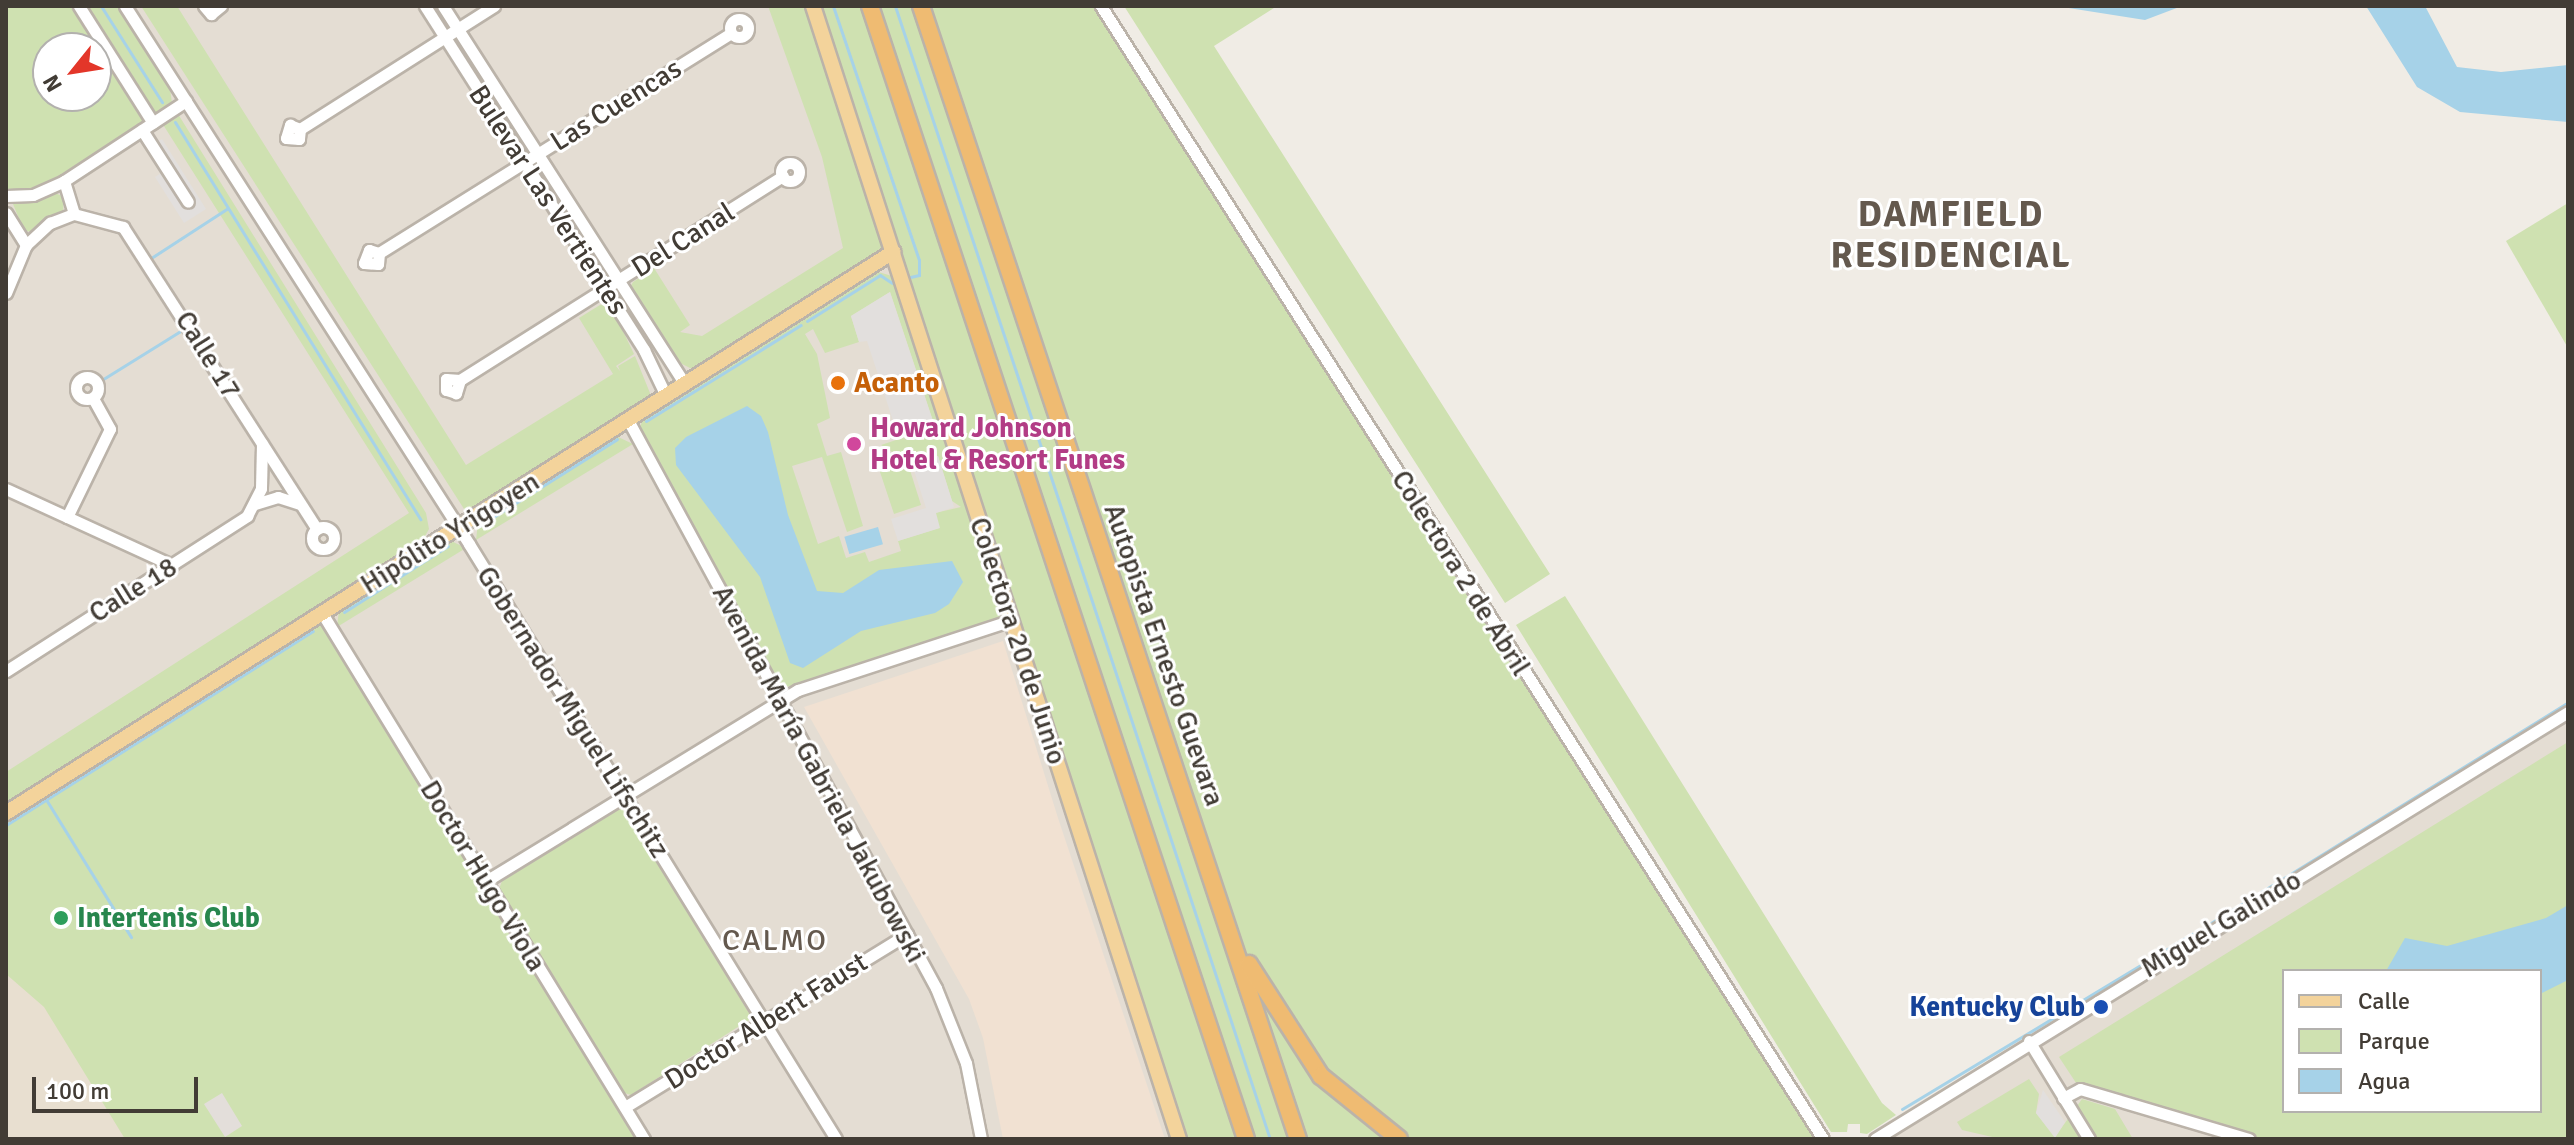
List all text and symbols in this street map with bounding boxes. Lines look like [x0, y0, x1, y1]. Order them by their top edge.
north arrow [32, 32, 112, 112]
street label: Las Cuencas [544, 52, 688, 158]
text: N [37, 70, 68, 97]
street label: Bulevar Las Vertientes [461, 79, 635, 321]
district label: DAMFIELD RESIDENCIAL [1831, 192, 2071, 277]
street label: Del Canal [625, 195, 741, 285]
street label: Calle 17 [168, 305, 248, 405]
place label: Acanto [854, 366, 939, 400]
marker: Acanto [829, 374, 847, 392]
place label: Howard Johnson Hotel & Resort Funes [870, 411, 1125, 477]
marker: Howard Johnson Hotel & Resort Funes [845, 435, 863, 453]
street label: Colectora 2 de Abril [1384, 464, 1538, 682]
street label: Hipólito Yrigoyen [355, 465, 545, 601]
street label: Autopista Ernesto Guevara [1096, 500, 1232, 810]
street label: Colectora 20 de Junio [962, 513, 1074, 769]
street label: Calle 18 [83, 550, 183, 630]
street label: Gobernador Miguel Lifschitz [469, 560, 677, 864]
street label: Avenida María Gabriela Jakubowski [705, 580, 933, 968]
street label: Doctor Hugo Viola [413, 774, 553, 978]
street label: Miguel Galindo [2135, 863, 2307, 985]
place label: Intertenis Club [77, 901, 260, 935]
marker: Intertenis Club [52, 909, 70, 927]
district label: CALMO [722, 923, 828, 959]
street label: Doctor Albert Faust [659, 945, 873, 1097]
legend [2282, 969, 2542, 1113]
text: Calle [2358, 986, 2410, 1016]
place label: Kentucky Club [1909, 990, 2085, 1024]
marker: Kentucky Club [2092, 998, 2110, 1016]
text: Parque [2358, 1026, 2430, 1056]
scale bar [36, 1061, 202, 1111]
text: Agua [2358, 1066, 2410, 1096]
text: 100 m [46, 1076, 109, 1106]

